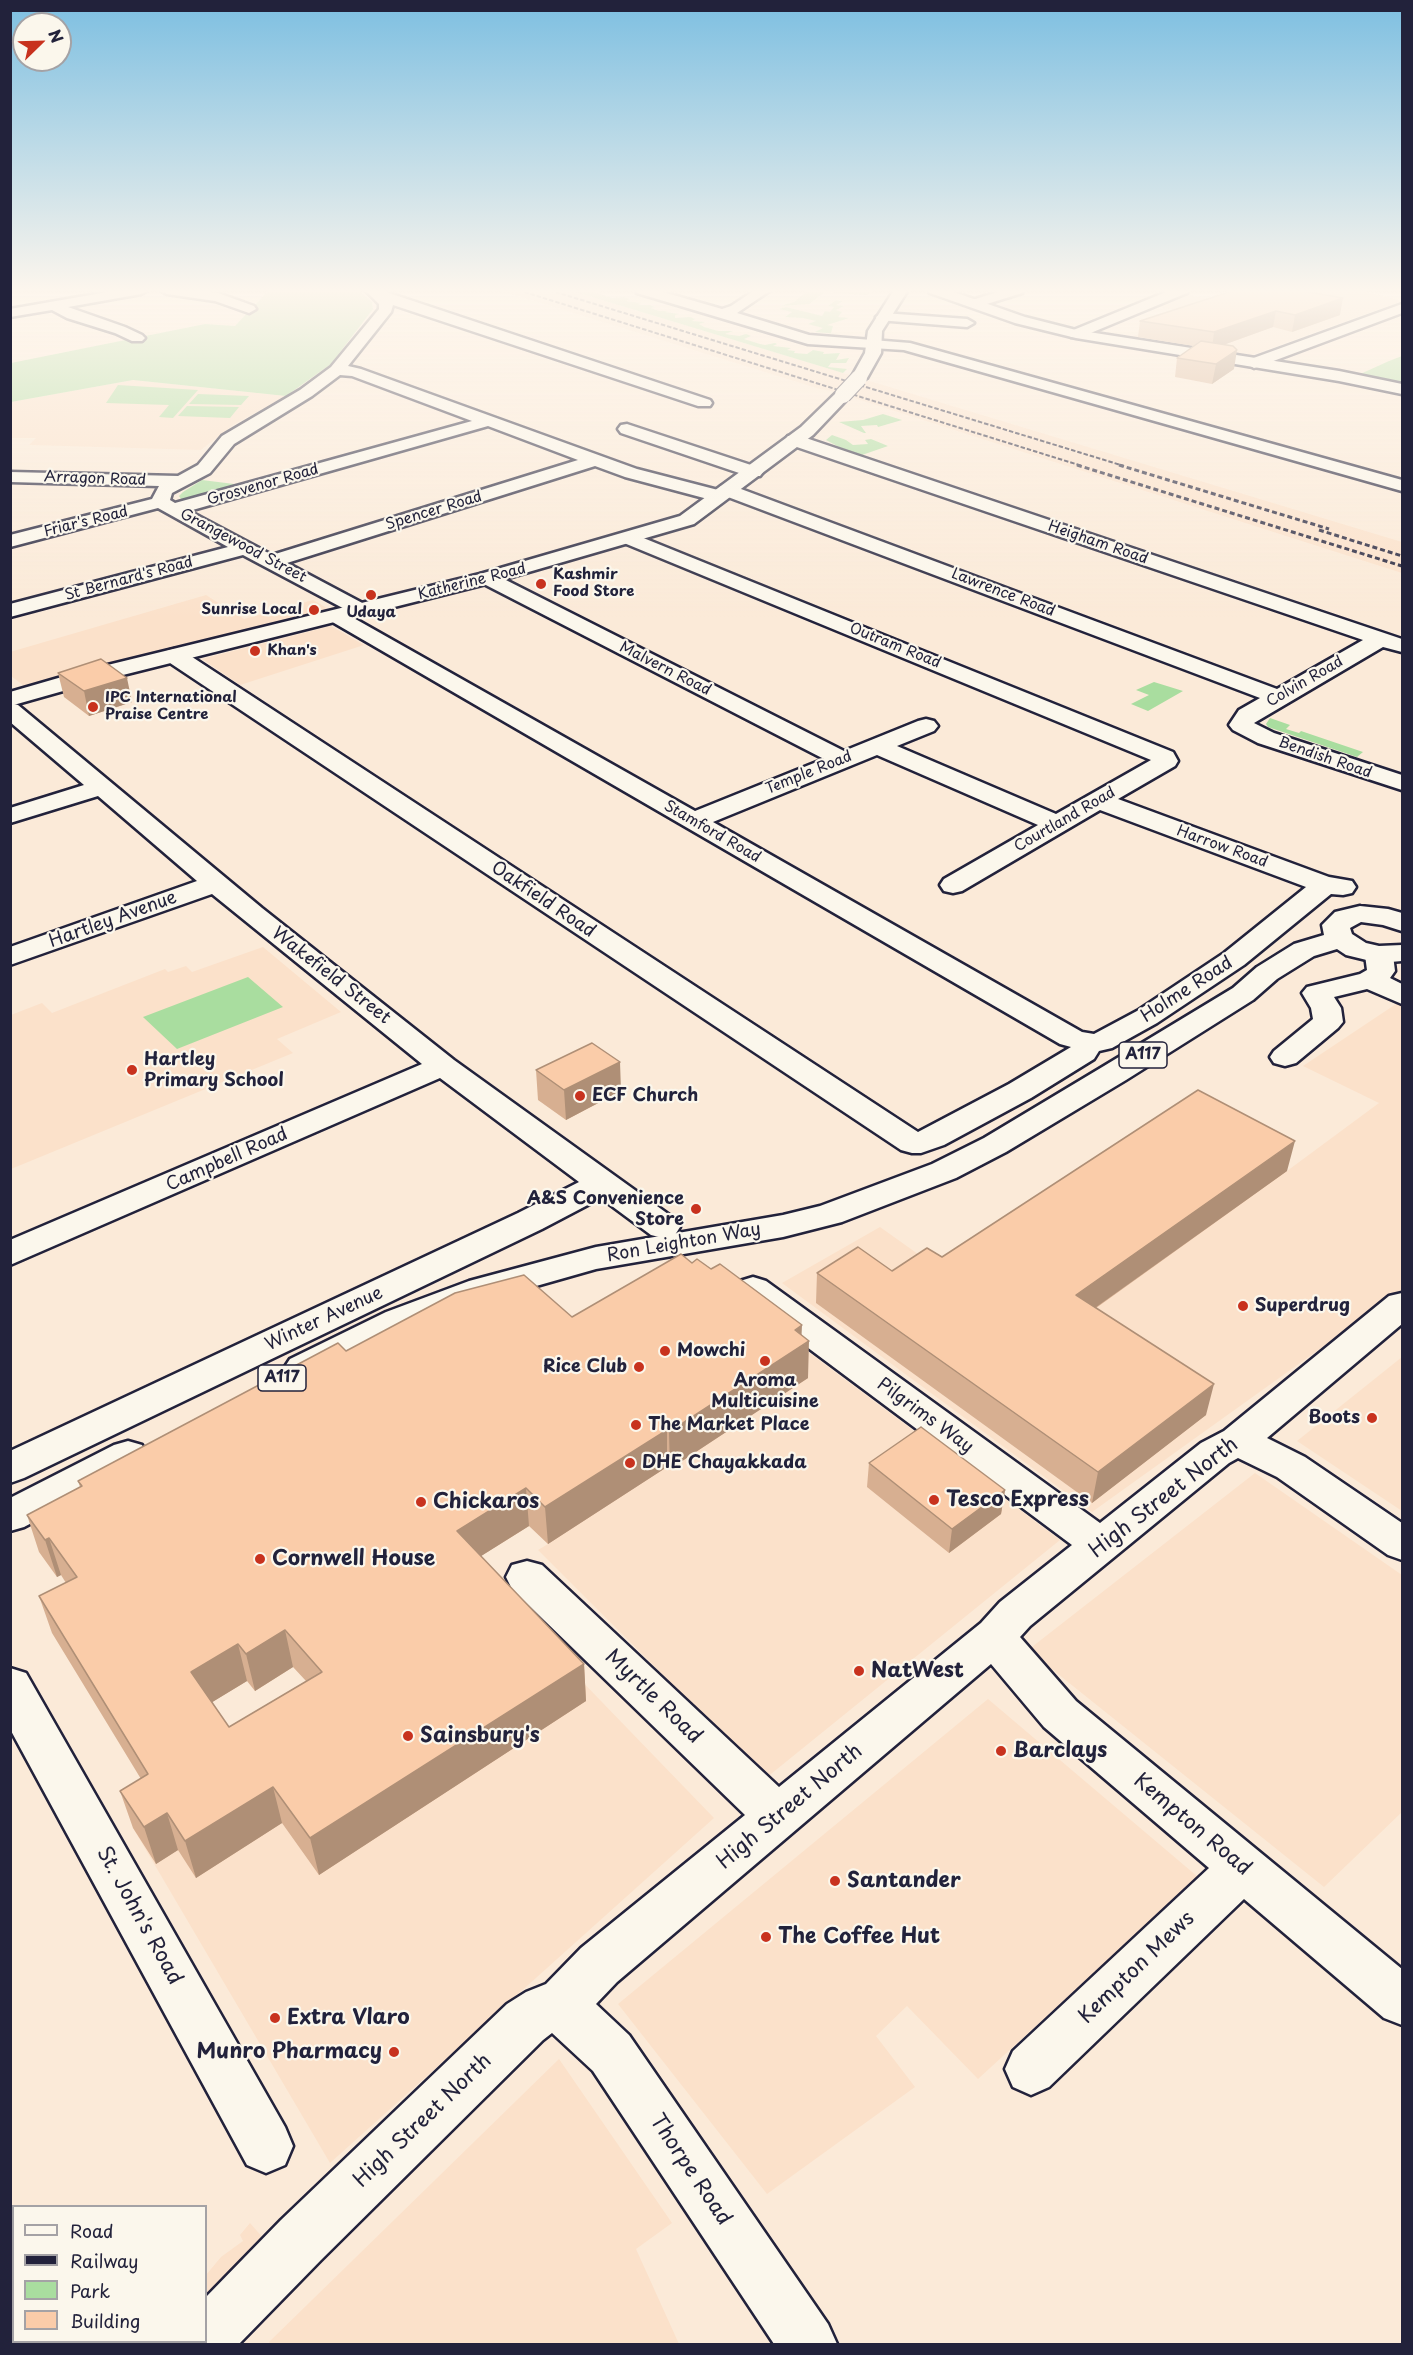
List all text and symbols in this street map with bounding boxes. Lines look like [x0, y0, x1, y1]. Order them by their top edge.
north arrow [12, 12, 72, 72]
text: N [43, 25, 70, 46]
street label: Grosvenor Road [205, 460, 321, 510]
street label: Arragon Road [44, 468, 146, 490]
street label: Spencer Road [384, 488, 484, 534]
street label: Friar's Road [42, 503, 130, 541]
street label: Grangewood Street [177, 505, 309, 587]
street label: Heigham Road [1046, 518, 1150, 568]
street label: St Bernard's Road [63, 553, 195, 605]
street label: Katherine Road [416, 560, 528, 604]
street label: Lawrence Road [949, 565, 1057, 621]
place label: Kashmir Food Store [553, 566, 634, 601]
marker: Kashmir Food Store [534, 577, 548, 591]
marker: Udaya [364, 588, 378, 602]
place label: Sunrise Local [201, 601, 302, 619]
marker: Sunrise Local [307, 603, 321, 617]
place label: Udaya [346, 604, 396, 622]
street label: Outram Road [847, 619, 943, 673]
street label: Malvern Road [616, 638, 714, 700]
place label: Khan's [267, 642, 317, 660]
marker: Khan's [248, 644, 262, 658]
street label: Colvin Road [1264, 653, 1346, 711]
place label: IPC International Praise Centre [105, 689, 237, 724]
marker: IPC International Praise Centre [86, 700, 100, 714]
street label: Bendish Road [1276, 734, 1374, 782]
street label: Temple Road [763, 748, 855, 798]
street label: Courtland Road [1011, 784, 1119, 856]
street label: Stamford Road [660, 797, 764, 867]
street label: Harrow Road [1174, 822, 1270, 872]
street label: Oakfield Road [487, 857, 599, 943]
street label: Hartley Avenue [46, 887, 180, 953]
street label: Wakefield Street [267, 923, 395, 1029]
street label: Holme Road [1137, 952, 1237, 1028]
road number: A117 [1119, 1042, 1167, 1068]
place label: Hartley Primary School [144, 1049, 284, 1092]
marker: Hartley Primary School [125, 1063, 139, 1077]
place label: ECF Church [592, 1085, 698, 1107]
marker: ECF Church [573, 1089, 587, 1103]
street label: Campbell Road [163, 1124, 291, 1196]
place label: A&S Convenience Store [527, 1188, 684, 1230]
marker: A&S Convenience Store [689, 1202, 703, 1216]
street label: Ron Leighton Way [605, 1219, 763, 1267]
street label: Winter Avenue [262, 1282, 386, 1356]
place label: Superdrug [1255, 1295, 1350, 1317]
marker: Superdrug [1236, 1299, 1250, 1313]
place label: Mowchi [677, 1340, 745, 1362]
marker: Mowchi [658, 1344, 672, 1358]
marker: Aroma Multicuisine [758, 1354, 772, 1368]
place label: Rice Club [543, 1356, 627, 1378]
marker: Rice Club [632, 1360, 646, 1374]
road number: A117 [258, 1365, 306, 1391]
place label: Aroma Multicuisine [711, 1370, 819, 1412]
street label: Pilgrims Way [873, 1374, 977, 1458]
place label: Boots [1308, 1407, 1360, 1429]
marker: Boots [1365, 1411, 1379, 1425]
place label: The Market Place [648, 1414, 809, 1436]
marker: The Market Place [629, 1418, 643, 1432]
street label: High Street North [1085, 1432, 1243, 1564]
place label: DHE Chayakkada [642, 1452, 807, 1474]
marker: DHE Chayakkada [623, 1456, 637, 1470]
place label: Tesco Express [946, 1487, 1089, 1513]
place label: Chickaros [433, 1489, 539, 1515]
marker: Tesco Express [927, 1493, 941, 1507]
marker: Chickaros [414, 1495, 428, 1509]
place label: Cornwell House [272, 1546, 435, 1572]
marker: Cornwell House [253, 1552, 267, 1566]
street label: Myrtle Road [599, 1644, 707, 1750]
place label: NatWest [871, 1658, 964, 1684]
marker: NatWest [852, 1664, 866, 1678]
place label: Sainsbury's [420, 1723, 540, 1749]
marker: Sainsbury's [401, 1729, 415, 1743]
place label: Barclays [1013, 1738, 1107, 1764]
street label: High Street North [712, 1739, 868, 1875]
marker: Barclays [994, 1744, 1008, 1758]
street label: Kempton Road [1128, 1768, 1256, 1882]
street label: St. John's Road [91, 1843, 187, 1989]
place label: Santander [847, 1868, 961, 1894]
marker: Santander [828, 1874, 842, 1888]
street label: Kempton Mews [1074, 1906, 1200, 2030]
place label: The Coffee Hut [778, 1924, 940, 1950]
marker: The Coffee Hut [759, 1930, 773, 1944]
place label: Extra Vlaro [287, 2005, 409, 2031]
marker: Extra Vlaro [268, 2011, 282, 2025]
place label: Munro Pharmacy [197, 2039, 382, 2065]
marker: Munro Pharmacy [387, 2045, 401, 2059]
street label: High Street North [349, 2049, 497, 2193]
street label: Thorpe Road [644, 2110, 736, 2230]
legend [12, 2205, 207, 2343]
text: Road [70, 2217, 114, 2244]
text: Railway [70, 2247, 138, 2274]
text: Park [70, 2277, 110, 2304]
text: Building [70, 2307, 140, 2334]

